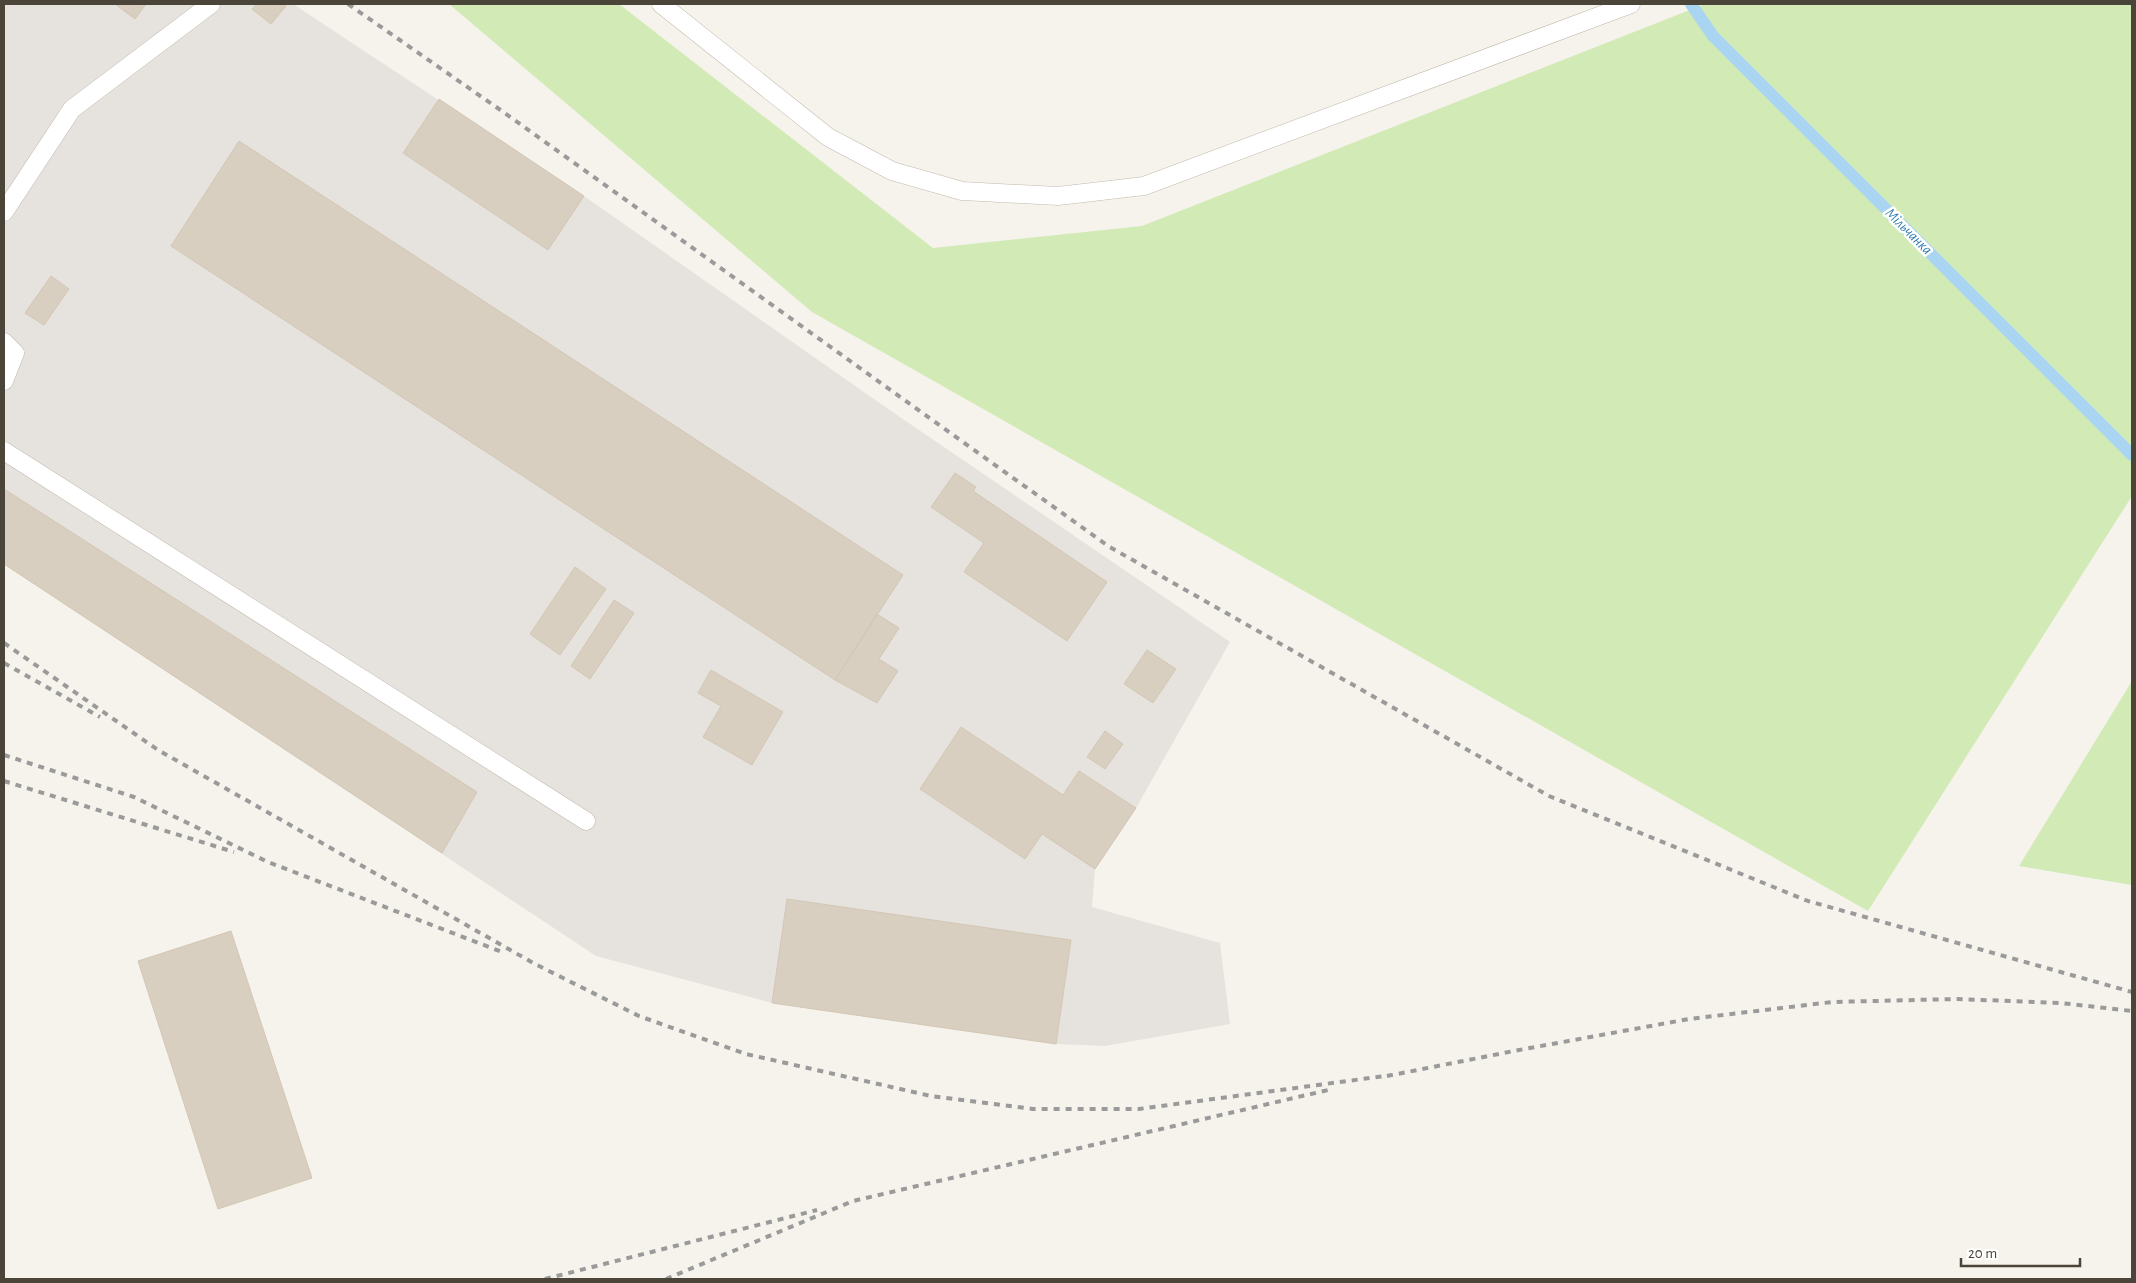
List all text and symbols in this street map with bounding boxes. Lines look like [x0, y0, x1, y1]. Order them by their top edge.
water label: Мільчанка [1882, 205, 1935, 258]
scale bar [1961, 1236, 2080, 1268]
text: 20 m [1968, 1246, 1997, 1261]

